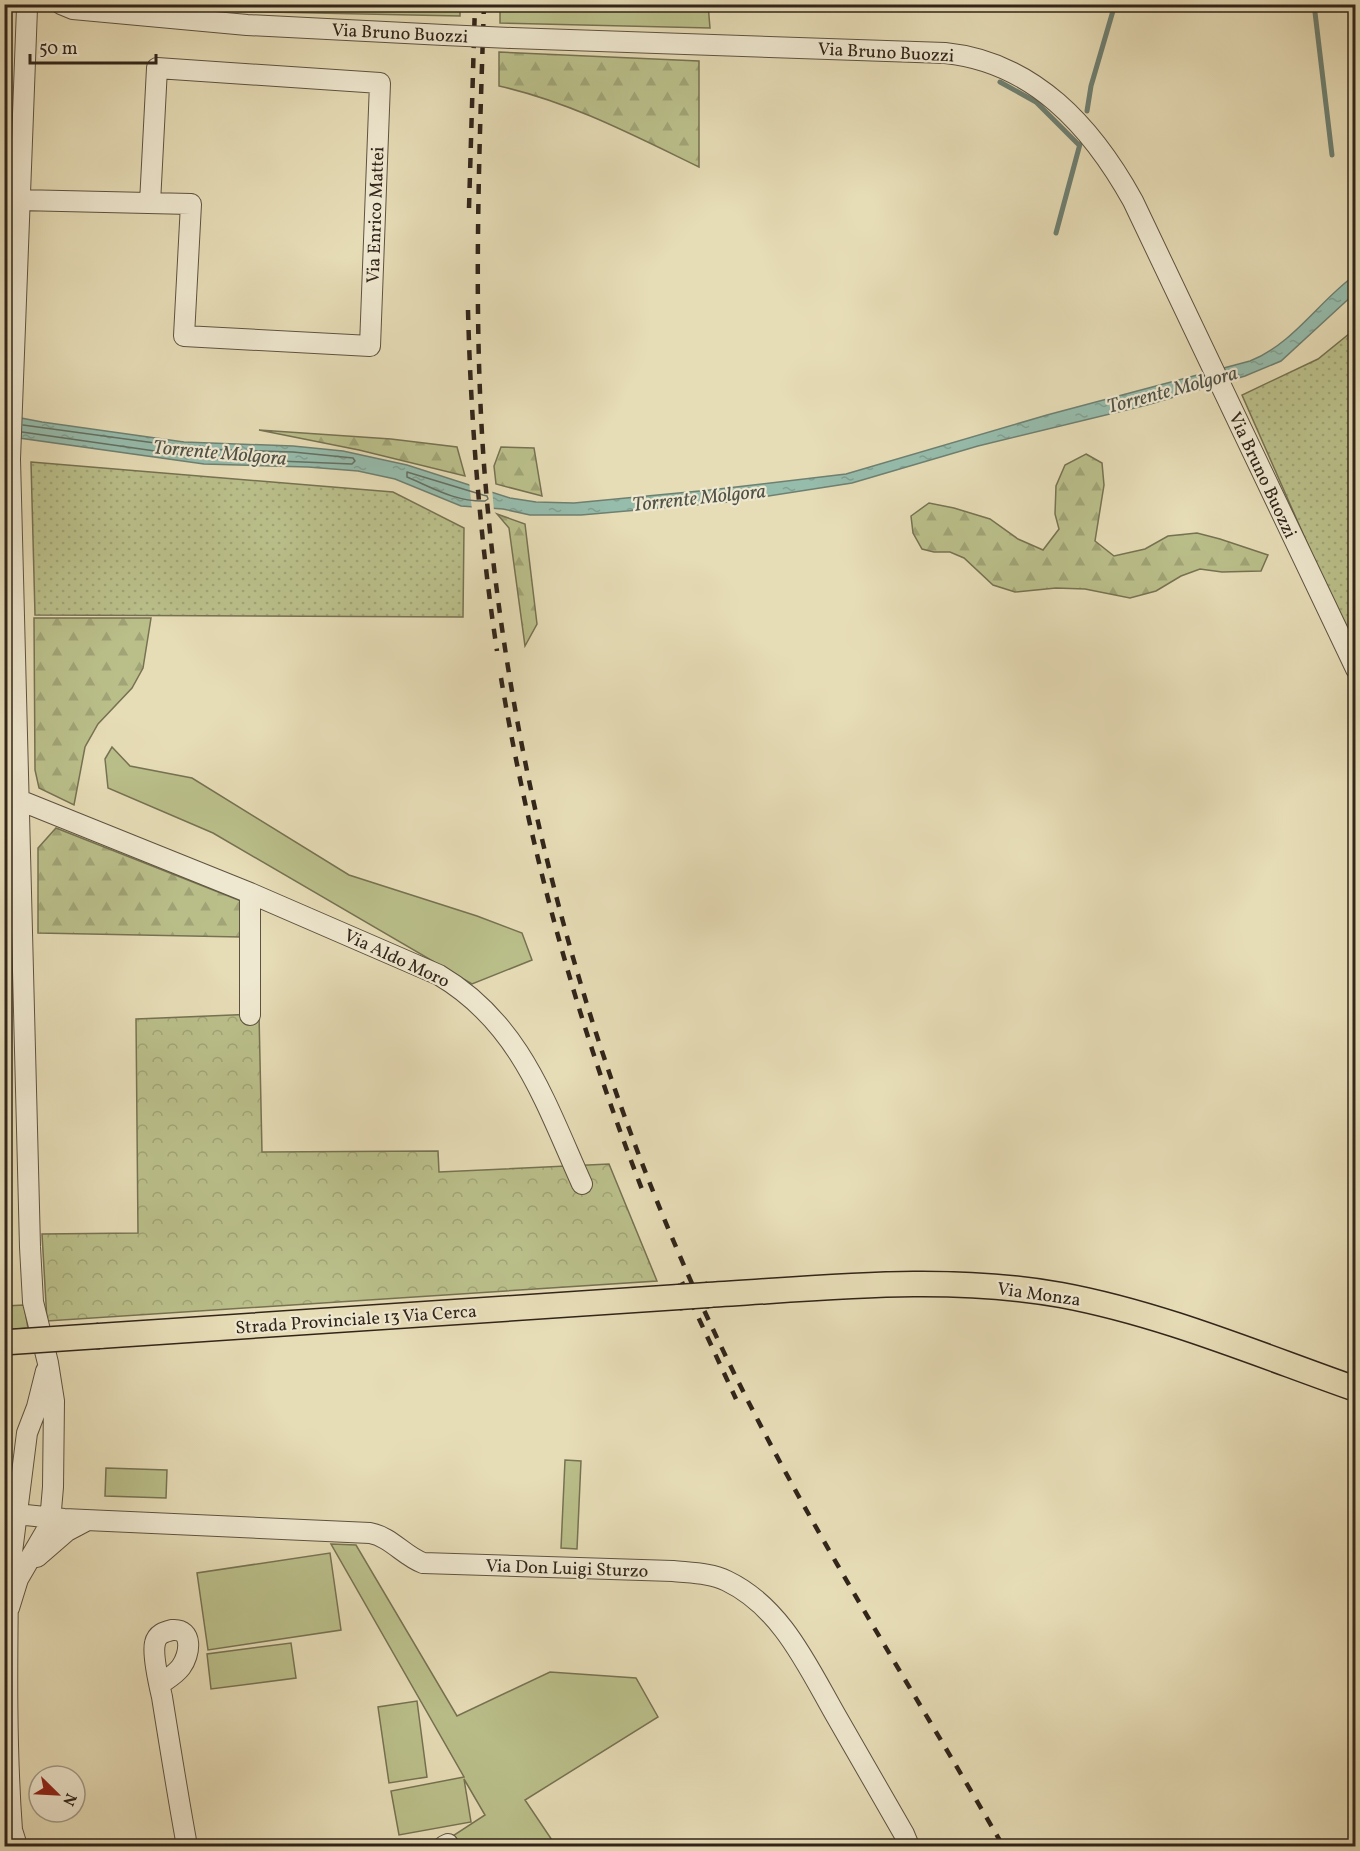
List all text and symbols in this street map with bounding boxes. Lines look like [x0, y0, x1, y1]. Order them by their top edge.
street label: Via Bruno Buozzi [331, 18, 469, 51]
scale bar [30, 27, 156, 65]
text: 50 m [39, 37, 78, 62]
street label: Via Bruno Buozzi [817, 37, 955, 70]
street label: Via Enrico Mattei [362, 146, 391, 284]
water label: Torrente Molgora [1104, 360, 1241, 422]
street label: Via Bruno Buozzi [1221, 408, 1302, 543]
water label: Torrente Molgora [152, 434, 288, 474]
water label: Torrente Molgora [631, 478, 767, 520]
street label: Via Aldo Moro [339, 924, 453, 995]
street label: Via Monza [995, 1277, 1082, 1314]
street label: Strada Provinciale 13 Via Cerca [235, 1300, 478, 1341]
street label: Via Don Luigi Sturzo [485, 1554, 649, 1585]
north arrow [27, 1764, 87, 1824]
text: N [56, 1790, 81, 1809]

